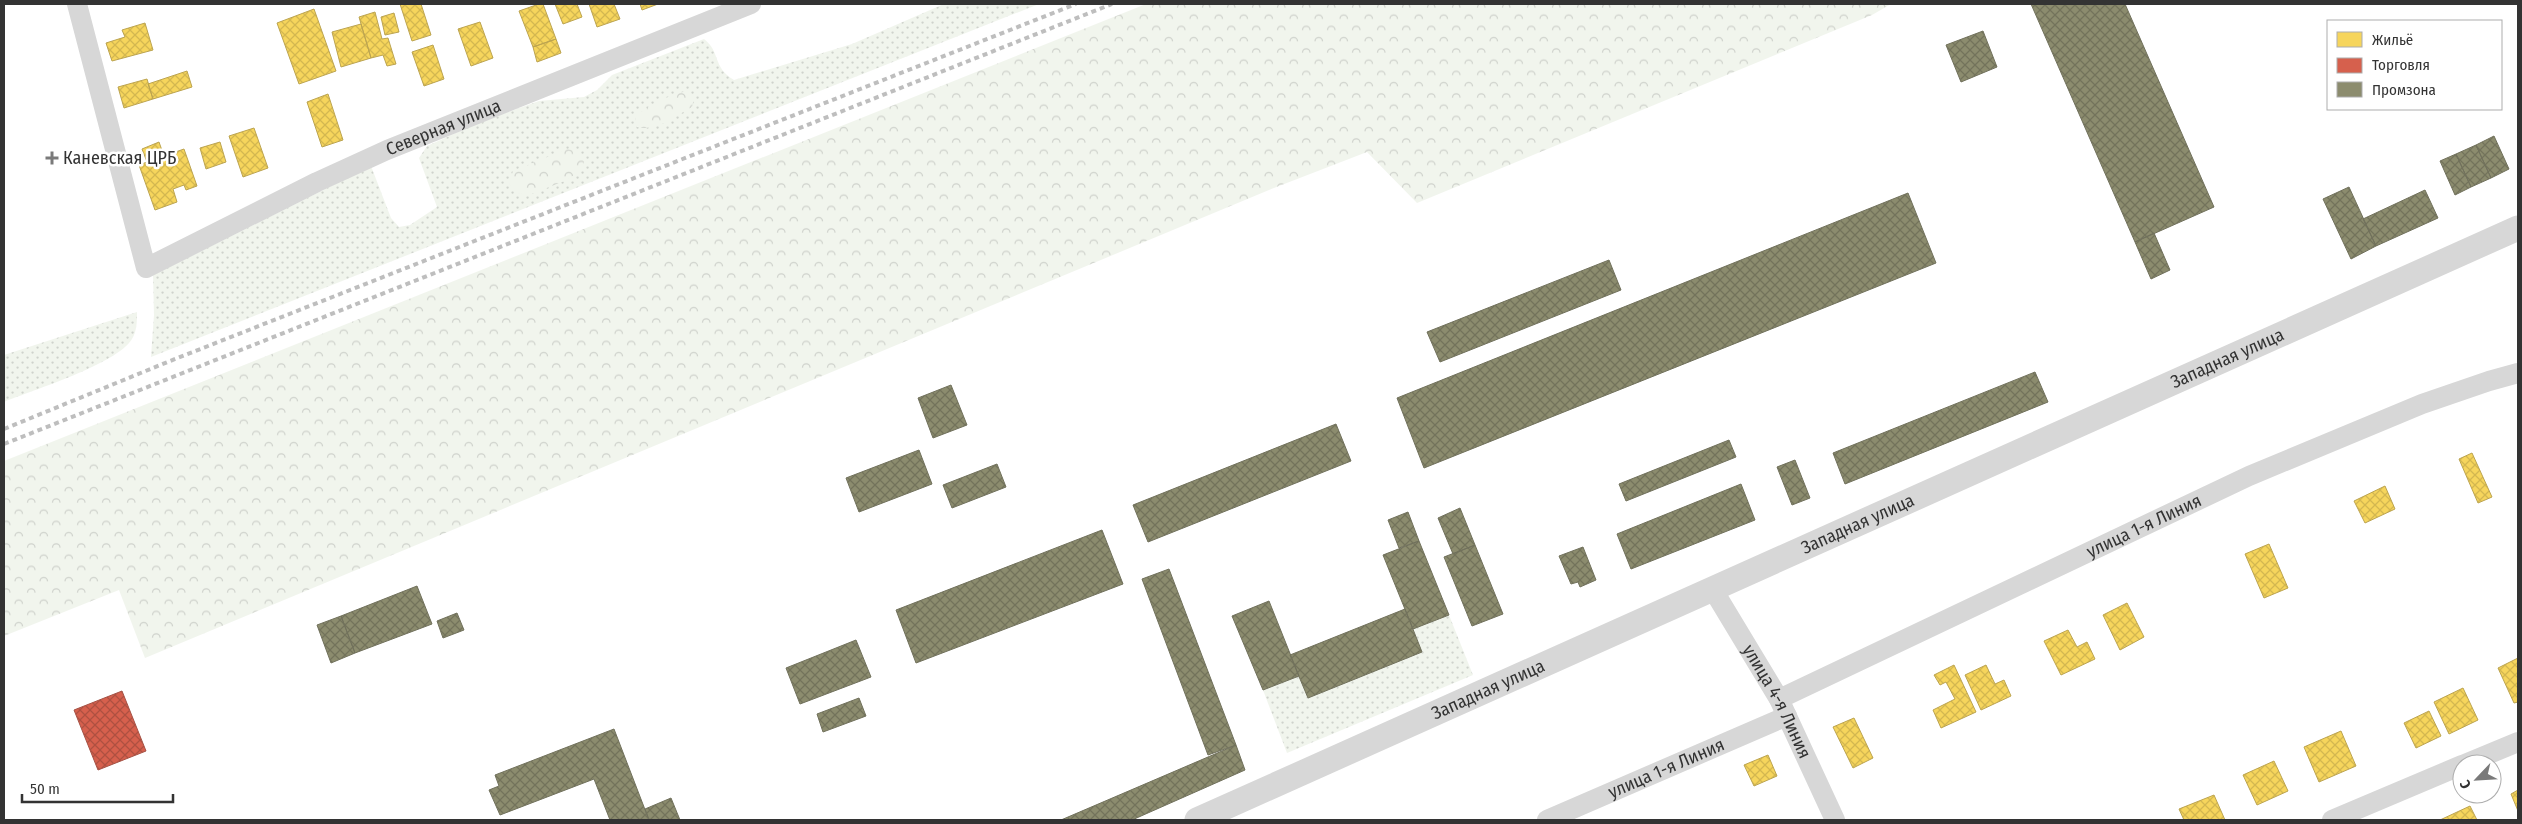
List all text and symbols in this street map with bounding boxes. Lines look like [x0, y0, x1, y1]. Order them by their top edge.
legend [2327, 20, 2502, 110]
text: Жильё [2372, 31, 2413, 49]
text: Торговля [2372, 56, 2430, 74]
text: Промзона [2372, 81, 2436, 99]
street label: Северная улица [383, 94, 504, 160]
place label: Каневская ЦРБ [63, 147, 176, 169]
marker: Каневская ЦРБ [45, 151, 59, 165]
street label: Западная улица [2167, 323, 2287, 393]
street label: Западная улица [1798, 489, 1918, 559]
street label: улица 1-я Линия [2083, 489, 2205, 562]
street label: улица 4-я Линия [1738, 640, 1816, 762]
street label: Западная улица [1428, 655, 1548, 724]
street label: улица 1-я Линия [1605, 733, 1728, 803]
north arrow [2452, 754, 2502, 804]
scale bar [22, 772, 174, 804]
text: С [2456, 777, 2475, 791]
text: 50 m [30, 780, 60, 798]

